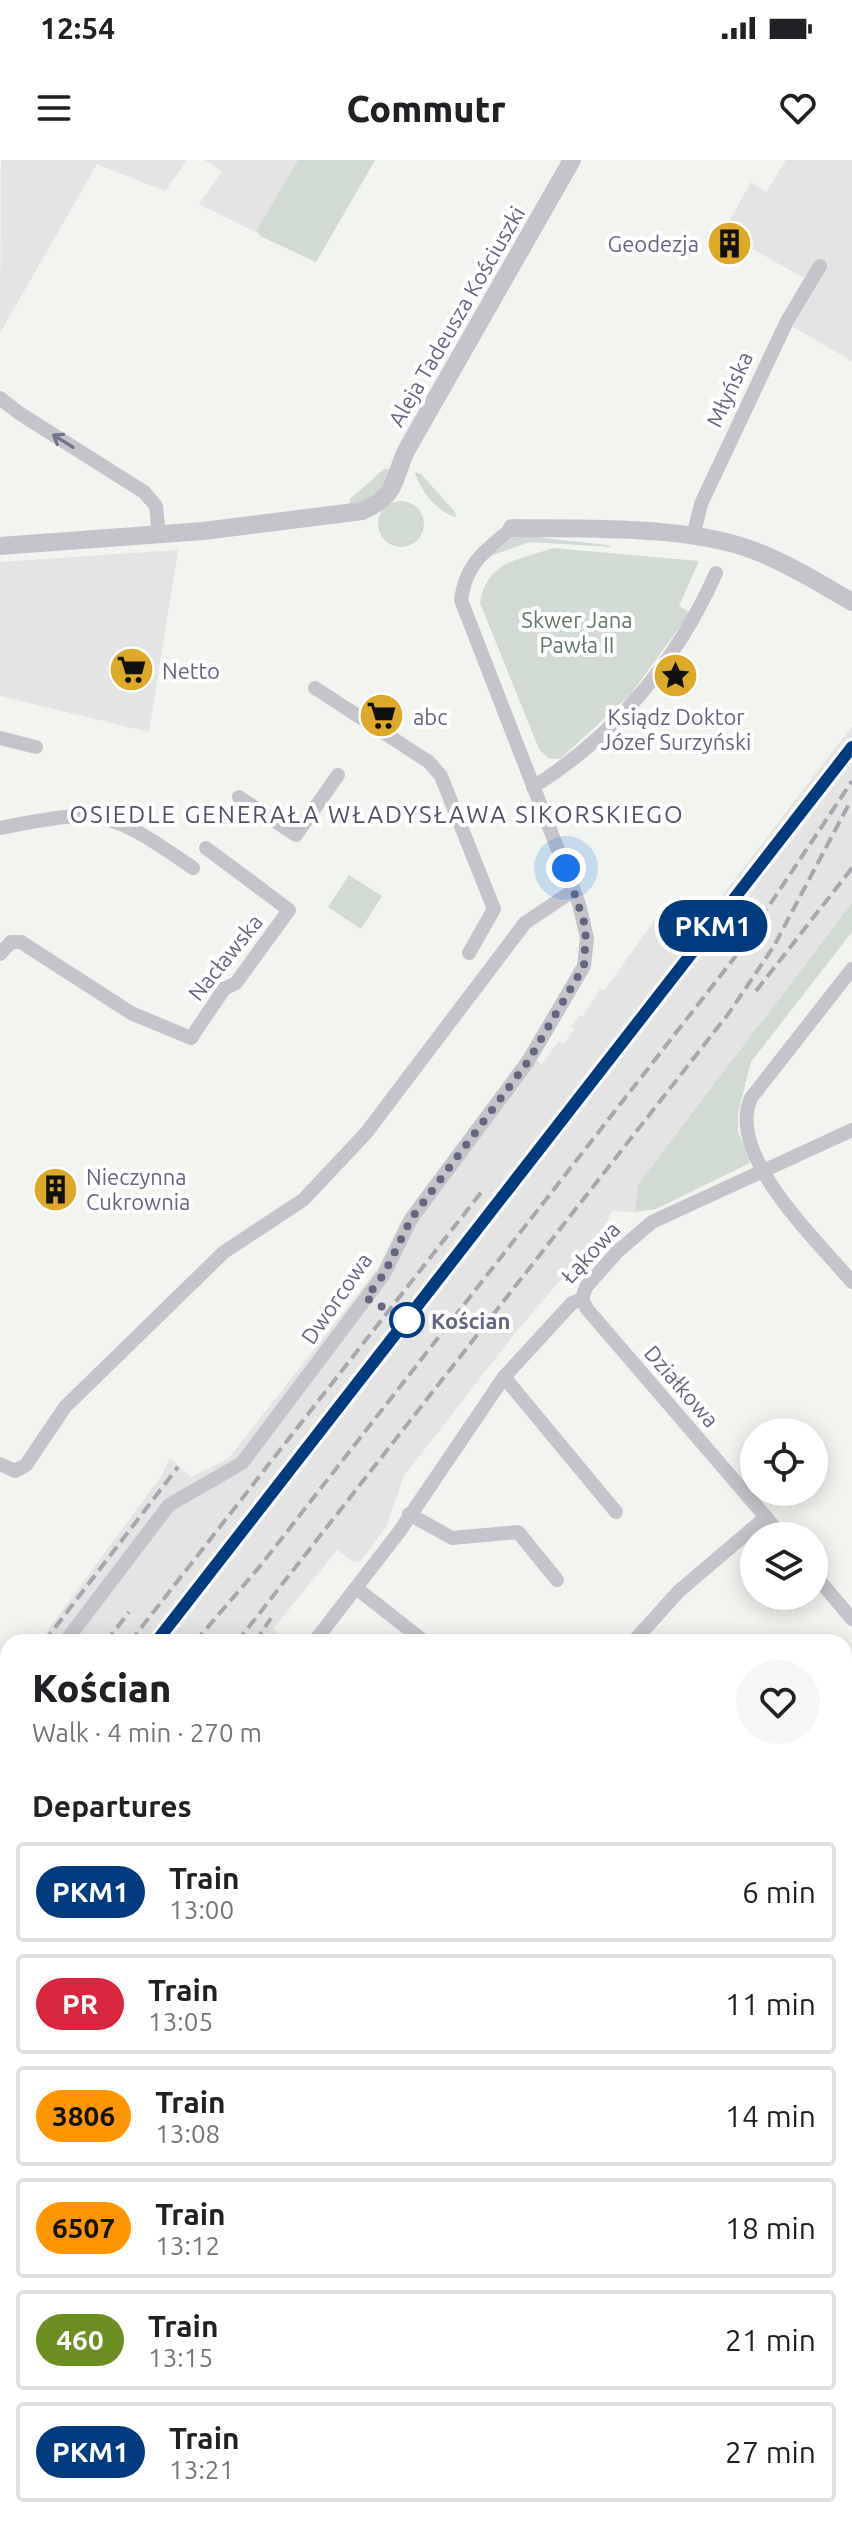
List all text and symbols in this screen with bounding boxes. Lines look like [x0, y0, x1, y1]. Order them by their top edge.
text: 12:54 [40, 11, 115, 45]
icon: menu [32, 86, 76, 130]
icon: heart [776, 86, 820, 130]
text: Commutr [346, 88, 506, 129]
street label: Aleja Tadeusza Kościuszki [383, 202, 529, 430]
building icon: Geodezja [706, 219, 754, 267]
place label: Geodezja [608, 231, 699, 256]
street label: Młyńska [701, 347, 757, 431]
one-way arrow [52, 433, 74, 449]
park label: Skwer Jana Pawła II [521, 607, 633, 657]
supermarket icon: Netto [107, 646, 155, 694]
place icon: Ksiądz Doktor Józef Surzyński [652, 651, 700, 699]
place label: Netto [162, 658, 220, 683]
supermarket icon: abc [358, 692, 406, 740]
place label: abc [413, 704, 447, 729]
place label: Ksiądz Doktor Józef Surzyński [601, 704, 751, 754]
district label: OSIEDLE GENERAŁA WŁADYSŁAWA SIKORSKIEGO [69, 801, 685, 828]
your location [546, 848, 586, 888]
line badge: PKM1 [657, 900, 769, 952]
street label: Nacławska [183, 909, 267, 1005]
text: PKM1 [674, 910, 752, 941]
place label: Nieczynna Cukrownia [86, 1164, 190, 1214]
building icon: Nieczynna Cukrownia [31, 1165, 79, 1213]
street label: Łąkowa [555, 1216, 625, 1288]
street label: Dworcowa [296, 1248, 376, 1348]
marker: Kościan [390, 1303, 424, 1337]
place label: Kościan [431, 1308, 510, 1333]
street label: Działkowa [640, 1340, 724, 1432]
map controls [740, 1418, 828, 1610]
button: locate [740, 1418, 828, 1506]
button: layers [740, 1522, 828, 1610]
button: heart [736, 1660, 820, 1744]
text: Kościan [32, 1667, 171, 1709]
text: Walk · 4 min · 270 m [32, 1718, 262, 1747]
text: Departures [32, 1789, 192, 1823]
text: Train [169, 1861, 240, 1895]
text: 6 min [742, 1875, 816, 1909]
text: PKM1 [52, 1876, 129, 1907]
text: 13:00 [169, 1895, 234, 1924]
text: Train [148, 1973, 218, 2007]
text: 11 min [725, 1987, 816, 2021]
text: PR [62, 1988, 98, 2019]
text: 13:05 [148, 2007, 213, 2036]
text: Train [155, 2085, 226, 2119]
text: 14 min [725, 2099, 816, 2133]
text: 3806 [52, 2100, 115, 2131]
text: 13:08 [155, 2119, 220, 2148]
text: Train [155, 2197, 226, 2231]
text: 18 min [725, 2211, 816, 2245]
text: 6507 [52, 2212, 115, 2243]
text: 13:12 [155, 2231, 220, 2260]
text: Train [148, 2309, 218, 2343]
text: 21 min [725, 2323, 816, 2357]
text: 460 [56, 2324, 104, 2355]
text: 13:15 [148, 2343, 213, 2372]
text: Train [169, 2421, 240, 2455]
text: 27 min [725, 2435, 816, 2469]
text: PKM1 [52, 2436, 129, 2467]
text: 13:21 [169, 2455, 234, 2484]

